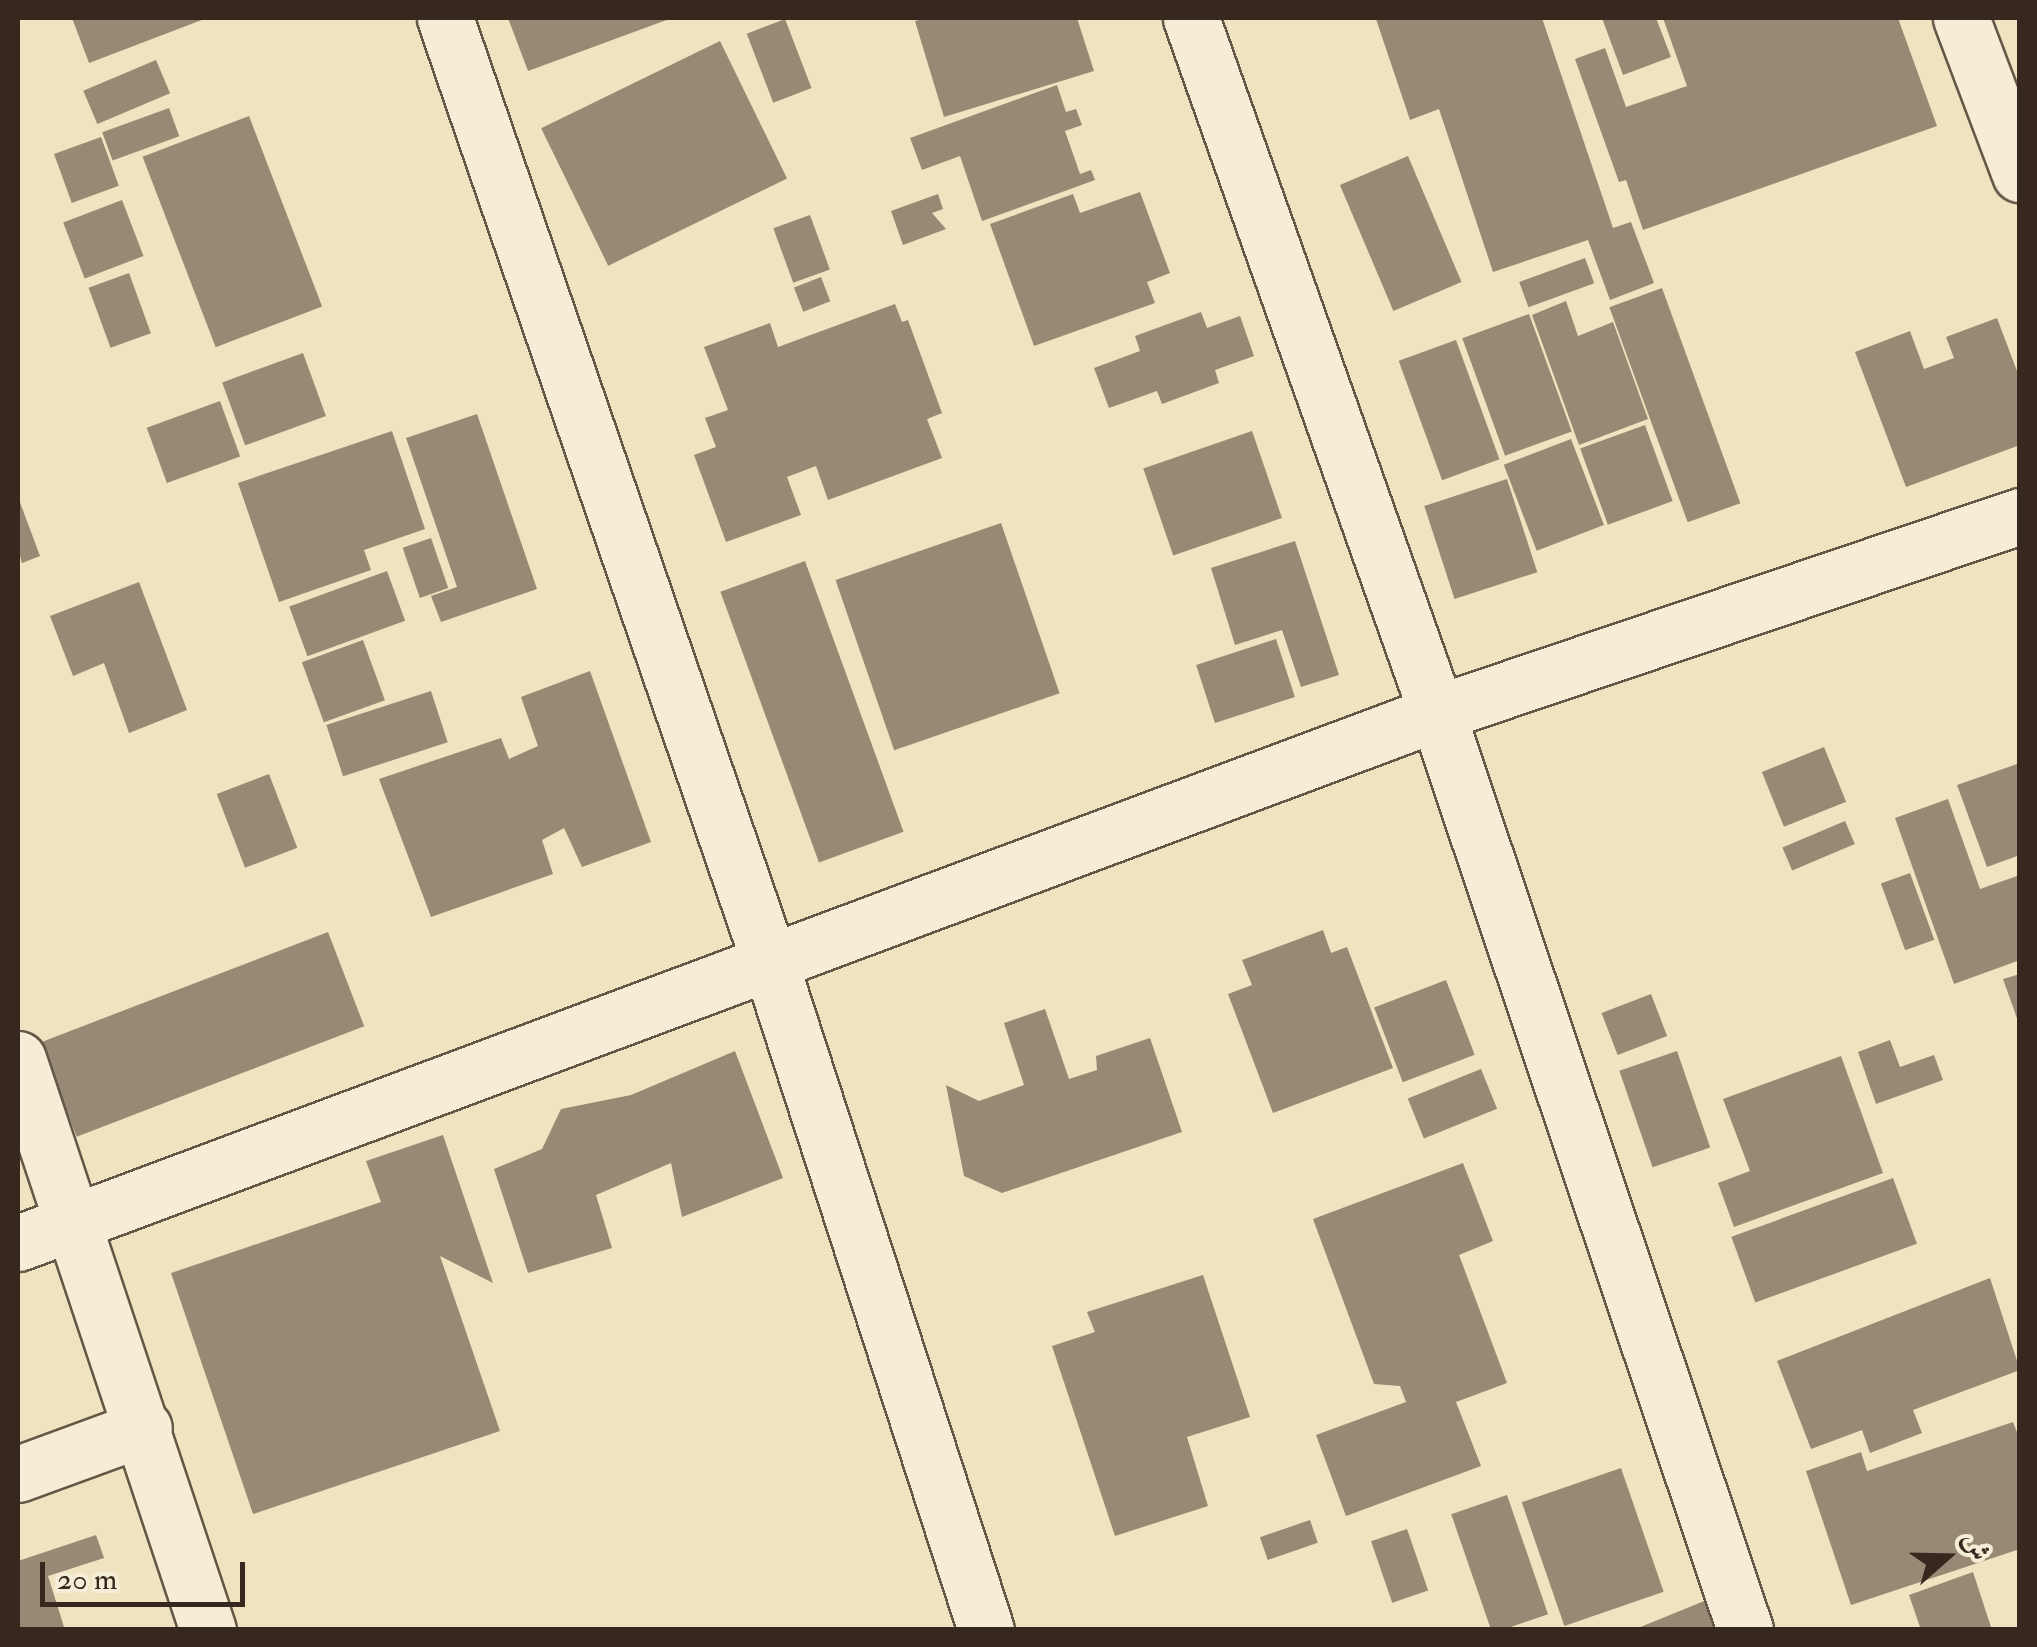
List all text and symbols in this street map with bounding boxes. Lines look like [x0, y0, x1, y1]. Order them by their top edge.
north arrow [1897, 1507, 1997, 1607]
text: ش [1954, 1528, 1997, 1566]
scale bar [45, 1542, 250, 1604]
text: 20 m [57, 1561, 117, 1598]

